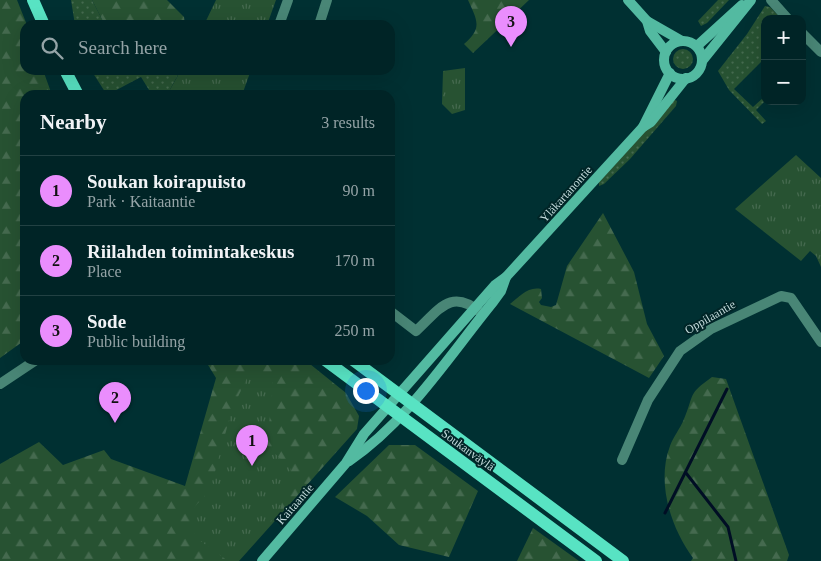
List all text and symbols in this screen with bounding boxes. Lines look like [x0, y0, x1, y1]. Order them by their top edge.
pin: 3 [495, 6, 527, 47]
map controls [761, 15, 806, 105]
button: + [761, 15, 806, 60]
search box [20, 20, 395, 75]
icon: search [38, 34, 66, 62]
text: Search here [78, 37, 167, 58]
button: − [761, 60, 806, 105]
text: Nearby [40, 110, 107, 134]
text: 3 results [321, 114, 375, 131]
street label: Yläkartanontie [537, 163, 595, 225]
text: Soukan koirapuisto [87, 171, 246, 192]
text: 1 [52, 182, 60, 199]
text: 90 m [343, 182, 375, 199]
text: Park · Kaitaantie [87, 193, 195, 210]
text: Riilahden toimintakeskus [87, 241, 294, 262]
text: 2 [52, 252, 60, 269]
text: 170 m [335, 252, 375, 269]
text: Place [87, 263, 122, 280]
street label: Oppilaantie [682, 297, 738, 337]
text: Sode [87, 311, 126, 332]
text: 3 [52, 322, 60, 339]
text: 250 m [335, 322, 375, 339]
text: Public building [87, 333, 185, 350]
your location [353, 378, 379, 404]
pin: 2 [99, 382, 131, 423]
pin: 1 [236, 425, 268, 466]
street label: Soukanväylä [439, 426, 498, 474]
street label: Kaitaantie [274, 481, 316, 527]

